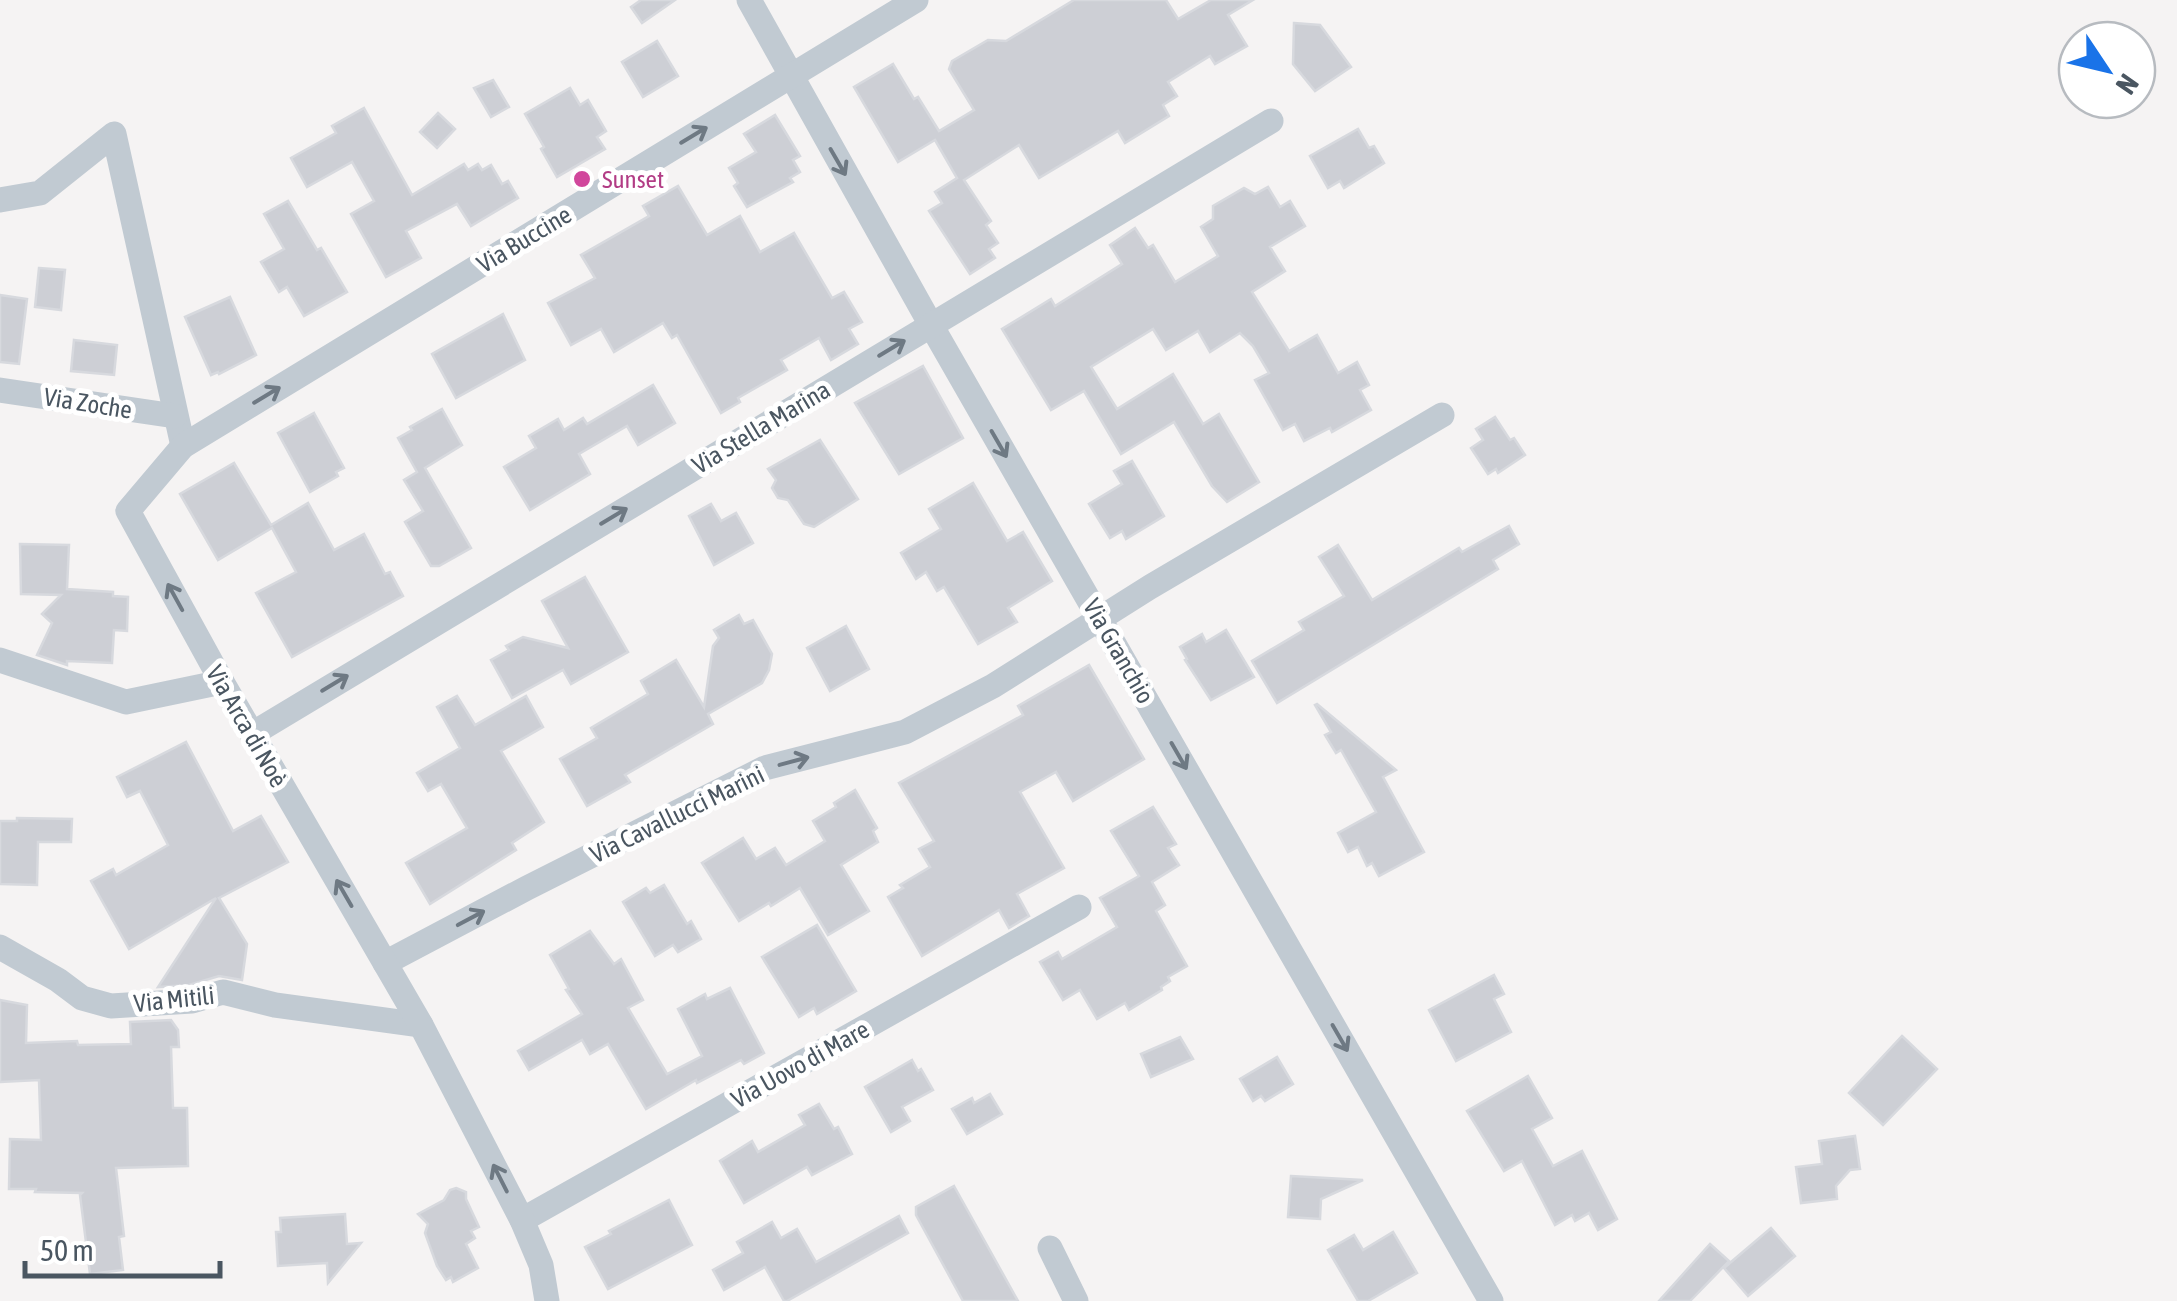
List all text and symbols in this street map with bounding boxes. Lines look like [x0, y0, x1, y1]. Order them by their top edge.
north arrow [2057, 20, 2157, 120]
text: N [2110, 68, 2145, 100]
one-way arrow [679, 125, 708, 145]
one-way arrow [828, 147, 848, 175]
place label: Sunset [602, 165, 664, 193]
marker: Sunset [571, 168, 593, 190]
street label: Via Buccine [472, 200, 576, 278]
one-way arrow [877, 338, 906, 358]
street label: Via Stella Marina [687, 375, 835, 479]
street label: Via Zoche [42, 382, 134, 424]
one-way arrow [252, 385, 281, 406]
one-way arrow [990, 429, 1010, 458]
one-way arrow [599, 506, 628, 526]
one-way arrow [164, 582, 184, 612]
street label: Via Granchio [1078, 594, 1160, 708]
street label: Via Arca di Noè [201, 660, 293, 792]
one-way arrow [320, 673, 349, 693]
one-way arrow [1169, 741, 1189, 770]
one-way arrow [778, 750, 809, 769]
street label: Via Cavallucci Marini [585, 760, 769, 868]
one-way arrow [334, 879, 354, 908]
one-way arrow [456, 908, 486, 927]
street label: Via Mitili [132, 981, 216, 1017]
street label: Via Uovo di Mare [726, 1015, 874, 1113]
one-way arrow [1330, 1023, 1350, 1052]
one-way arrow [490, 1164, 509, 1194]
scale bar [25, 1216, 220, 1278]
text: 50 m [40, 1233, 94, 1267]

